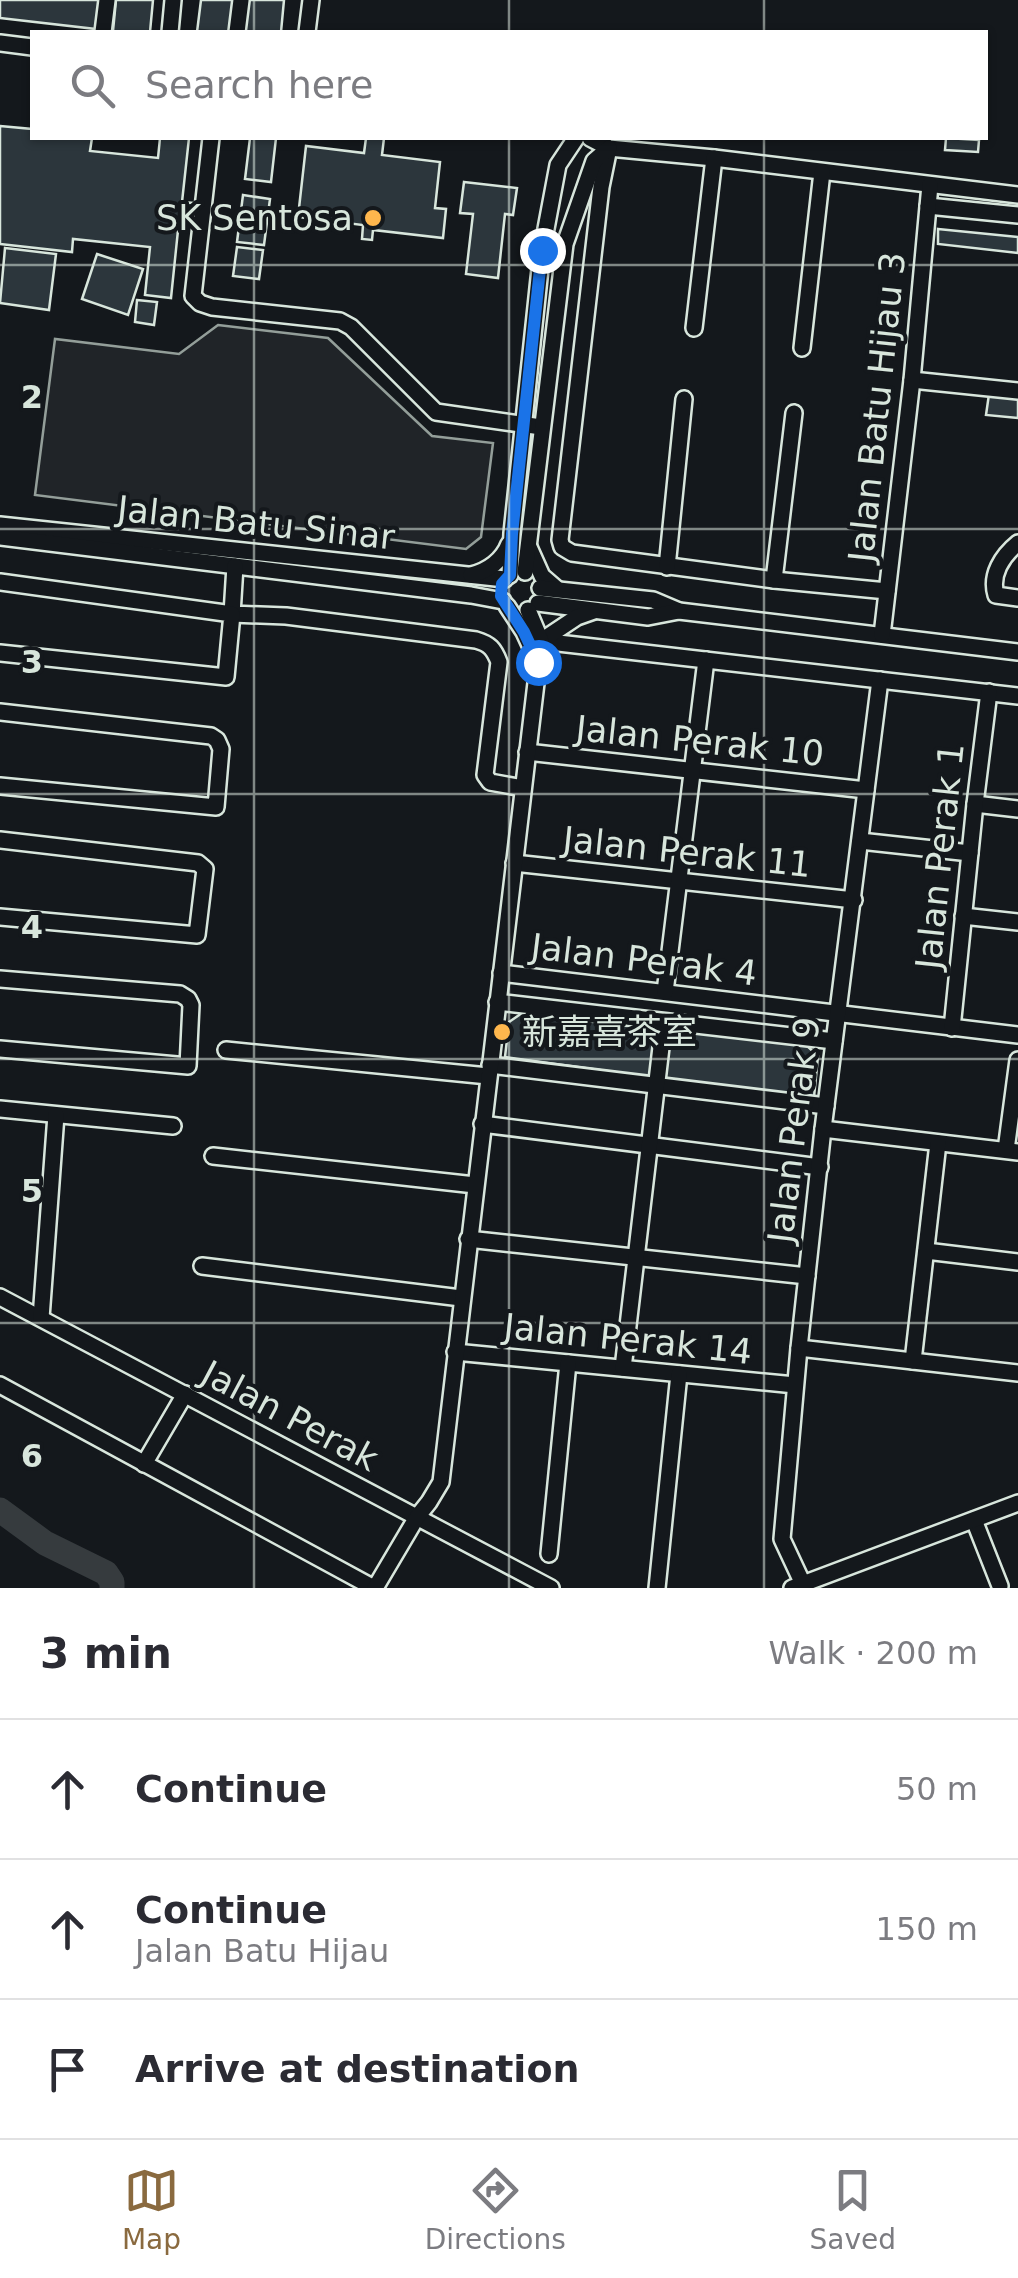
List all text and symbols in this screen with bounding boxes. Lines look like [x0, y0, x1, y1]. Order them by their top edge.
search box [30, 30, 988, 140]
icon: search [65, 58, 120, 113]
text: Search here [145, 63, 373, 107]
place label: SK Sentosa [156, 198, 353, 238]
marker: SK Sentosa [362, 207, 384, 229]
route end [520, 228, 566, 274]
street label: Jalan Batu Hijau 3 [841, 250, 913, 566]
text: 2 [21, 378, 43, 416]
street label: Jalan Batu Sinar [113, 488, 397, 558]
route start [516, 640, 562, 686]
text: 3 [21, 643, 43, 681]
street label: Jalan Perak 10 [572, 708, 826, 774]
street label: Jalan Perak 1 [908, 741, 972, 973]
street label: Jalan Perak 11 [559, 819, 813, 885]
text: 4 [21, 908, 43, 946]
street label: Jalan Perak 4 [527, 926, 759, 994]
place label: 新嘉喜茶室 [522, 1012, 697, 1052]
street label: Jalan Perak 9 [760, 1015, 828, 1247]
marker: 新嘉喜茶室 [491, 1021, 513, 1043]
text: 5 [21, 1172, 43, 1210]
street label: Jalan Perak 14 [500, 1306, 754, 1372]
street label: Jalan Perak [193, 1352, 386, 1479]
text: 6 [21, 1437, 43, 1475]
text: 3 min [40, 1629, 172, 1678]
text: Walk · 200 m [768, 1634, 978, 1672]
icon: ahead [40, 1762, 95, 1817]
text: Continue [135, 1767, 327, 1811]
text: 50 m [896, 1770, 978, 1808]
text: Continue [135, 1888, 327, 1932]
icon: ahead [40, 1902, 95, 1957]
text: 150 m [876, 1910, 978, 1948]
text: Jalan Batu Hijau [135, 1932, 389, 1970]
icon: arrive [40, 2042, 95, 2097]
text: Arrive at destination [135, 2047, 580, 2091]
tab: Map [122, 2163, 181, 2256]
tab: Directions [425, 2163, 566, 2256]
tab: Saved [810, 2163, 896, 2256]

